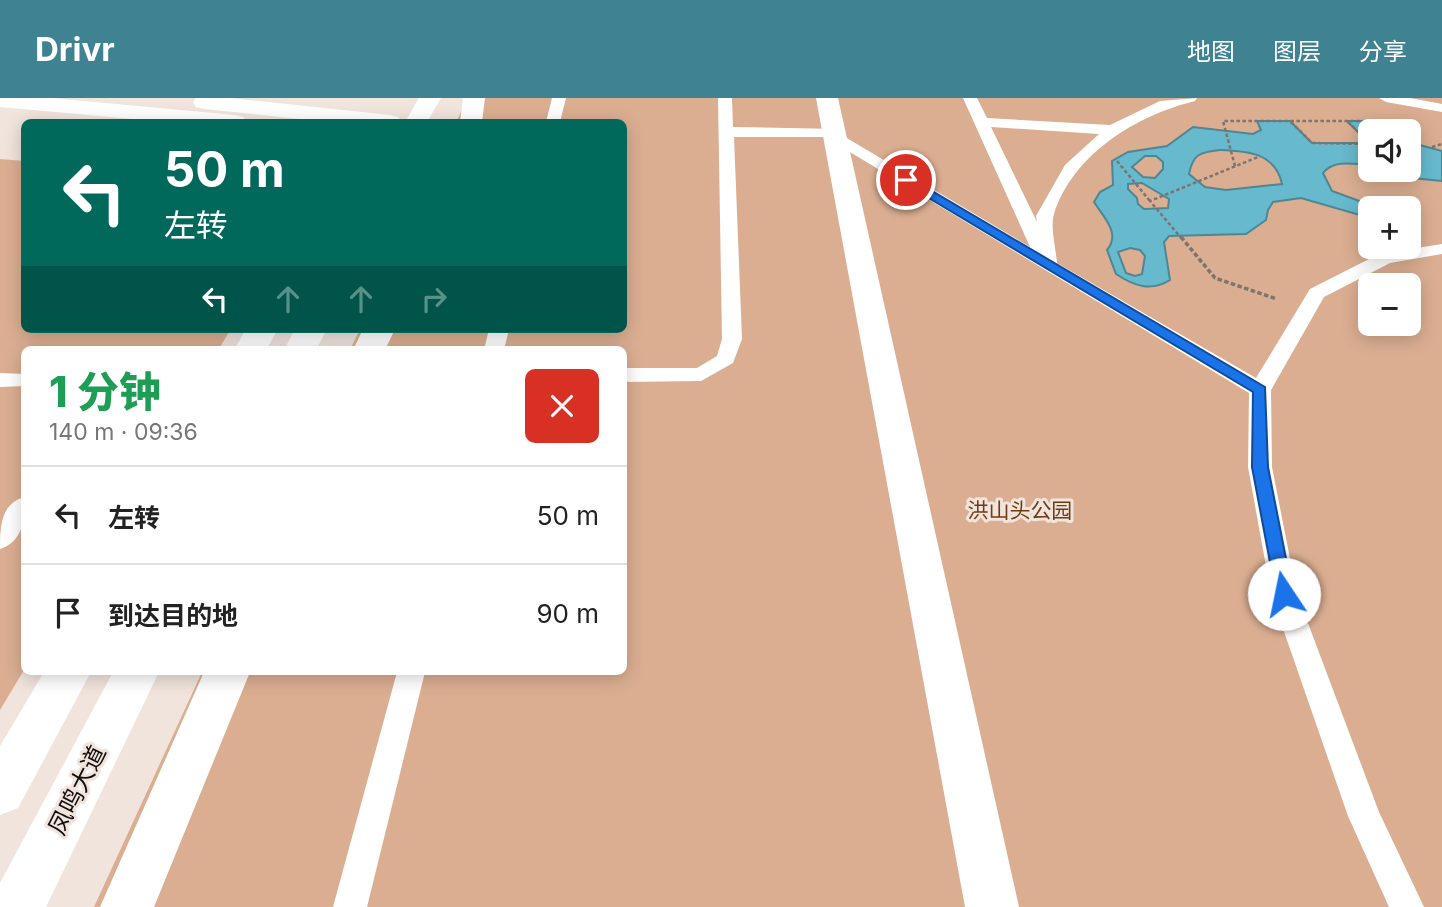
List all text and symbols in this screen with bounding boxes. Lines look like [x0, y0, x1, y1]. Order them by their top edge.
text: Drivr [35, 29, 115, 69]
text: 地图 [1187, 37, 1235, 66]
text: 图层 [1273, 37, 1321, 66]
text: 分享 [1359, 37, 1407, 66]
map controls [1358, 119, 1421, 336]
button: sound [1358, 119, 1421, 182]
text: 50 m [164, 140, 285, 199]
icon: left [49, 147, 140, 238]
pin [876, 150, 936, 210]
icon: arrive [887, 161, 925, 199]
button: + [1358, 196, 1421, 259]
text: 左转 [164, 206, 228, 245]
button: − [1358, 273, 1421, 336]
icon: left [196, 280, 234, 318]
icon: ahead [269, 280, 307, 318]
icon: ahead [342, 280, 380, 318]
icon: right [415, 280, 453, 318]
text: 1 分钟 [49, 366, 161, 417]
button: close [525, 369, 599, 443]
text: 140 m · 09:36 [49, 418, 198, 446]
icon: left [49, 496, 87, 534]
park label: 洪山头公园 [968, 498, 1073, 523]
text: 50 m [537, 500, 599, 531]
text: 左转 [108, 502, 160, 533]
position arrow [1247, 557, 1321, 631]
icon: arrive [49, 594, 87, 632]
text: 90 m [536, 598, 599, 629]
text: 到达目的地 [108, 600, 238, 631]
street label: 凤鸣大道 [42, 741, 112, 839]

